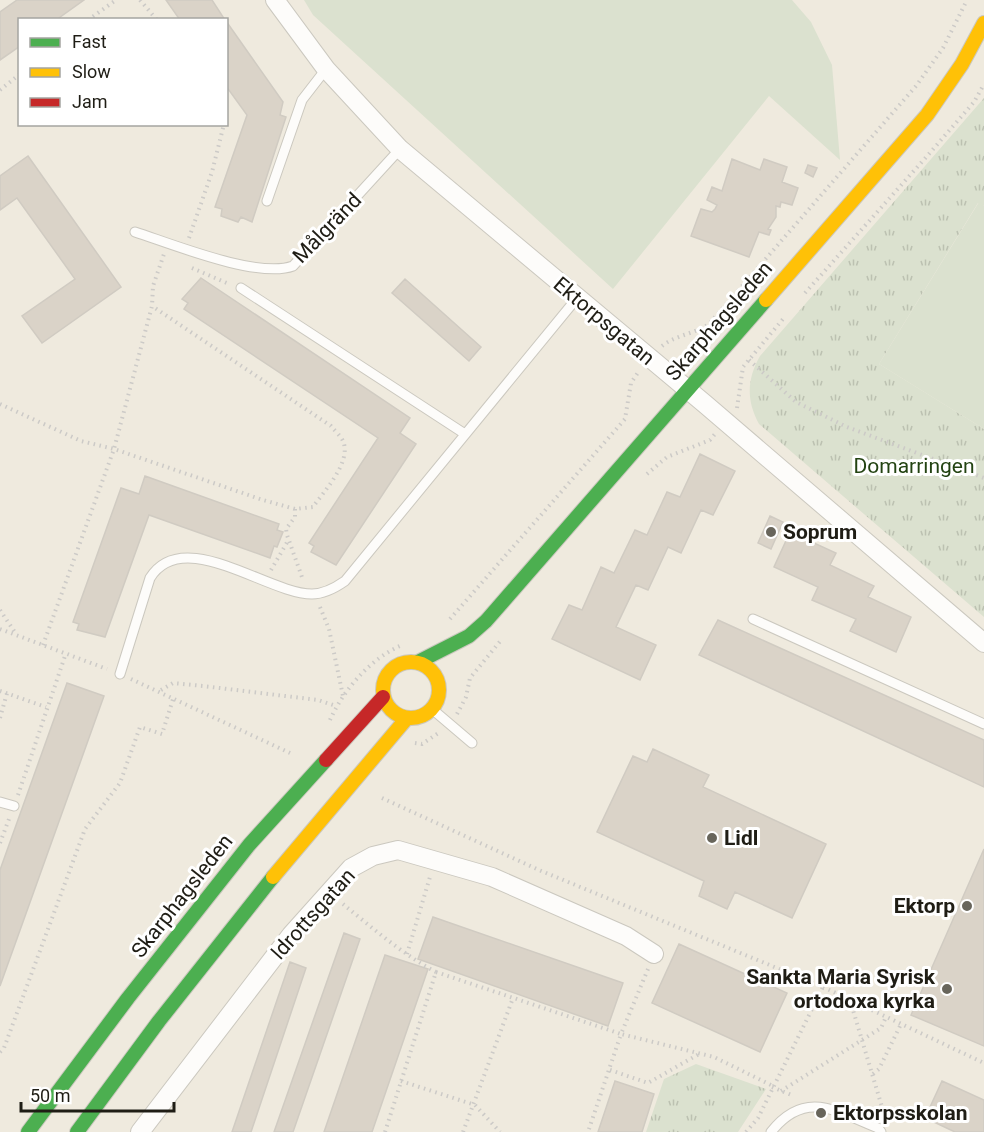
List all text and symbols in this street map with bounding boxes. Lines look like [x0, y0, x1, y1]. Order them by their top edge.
legend [18, 18, 228, 126]
text: Fast [72, 31, 107, 52]
text: Slow [72, 61, 111, 82]
text: Jam [72, 91, 108, 112]
street label: Målgränd [288, 188, 366, 268]
street label: Skarphagsleden [661, 257, 777, 385]
street label: Ektorpsgatan [549, 272, 659, 370]
park label: Domarringen [853, 454, 975, 478]
place label: Soprum [783, 520, 857, 544]
marker: Soprum [764, 525, 778, 539]
place label: Lidl [724, 826, 758, 850]
street label: Skarphagsleden [126, 830, 238, 962]
marker: Lidl [705, 831, 719, 845]
street label: Idrottsgatan [266, 864, 360, 964]
place label: Ektorp [894, 894, 955, 918]
marker: Ektorp [960, 899, 974, 913]
place label: Sankta Maria Syrisk ortodoxa kyrka [746, 965, 936, 1013]
marker: Sankta Maria Syrisk ortodoxa kyrka [940, 982, 954, 996]
scale bar [21, 1075, 174, 1113]
text: 50 m [30, 1085, 70, 1106]
place label: Ektorpsskolan [833, 1101, 967, 1125]
marker: Ektorpsskolan [814, 1106, 828, 1120]

